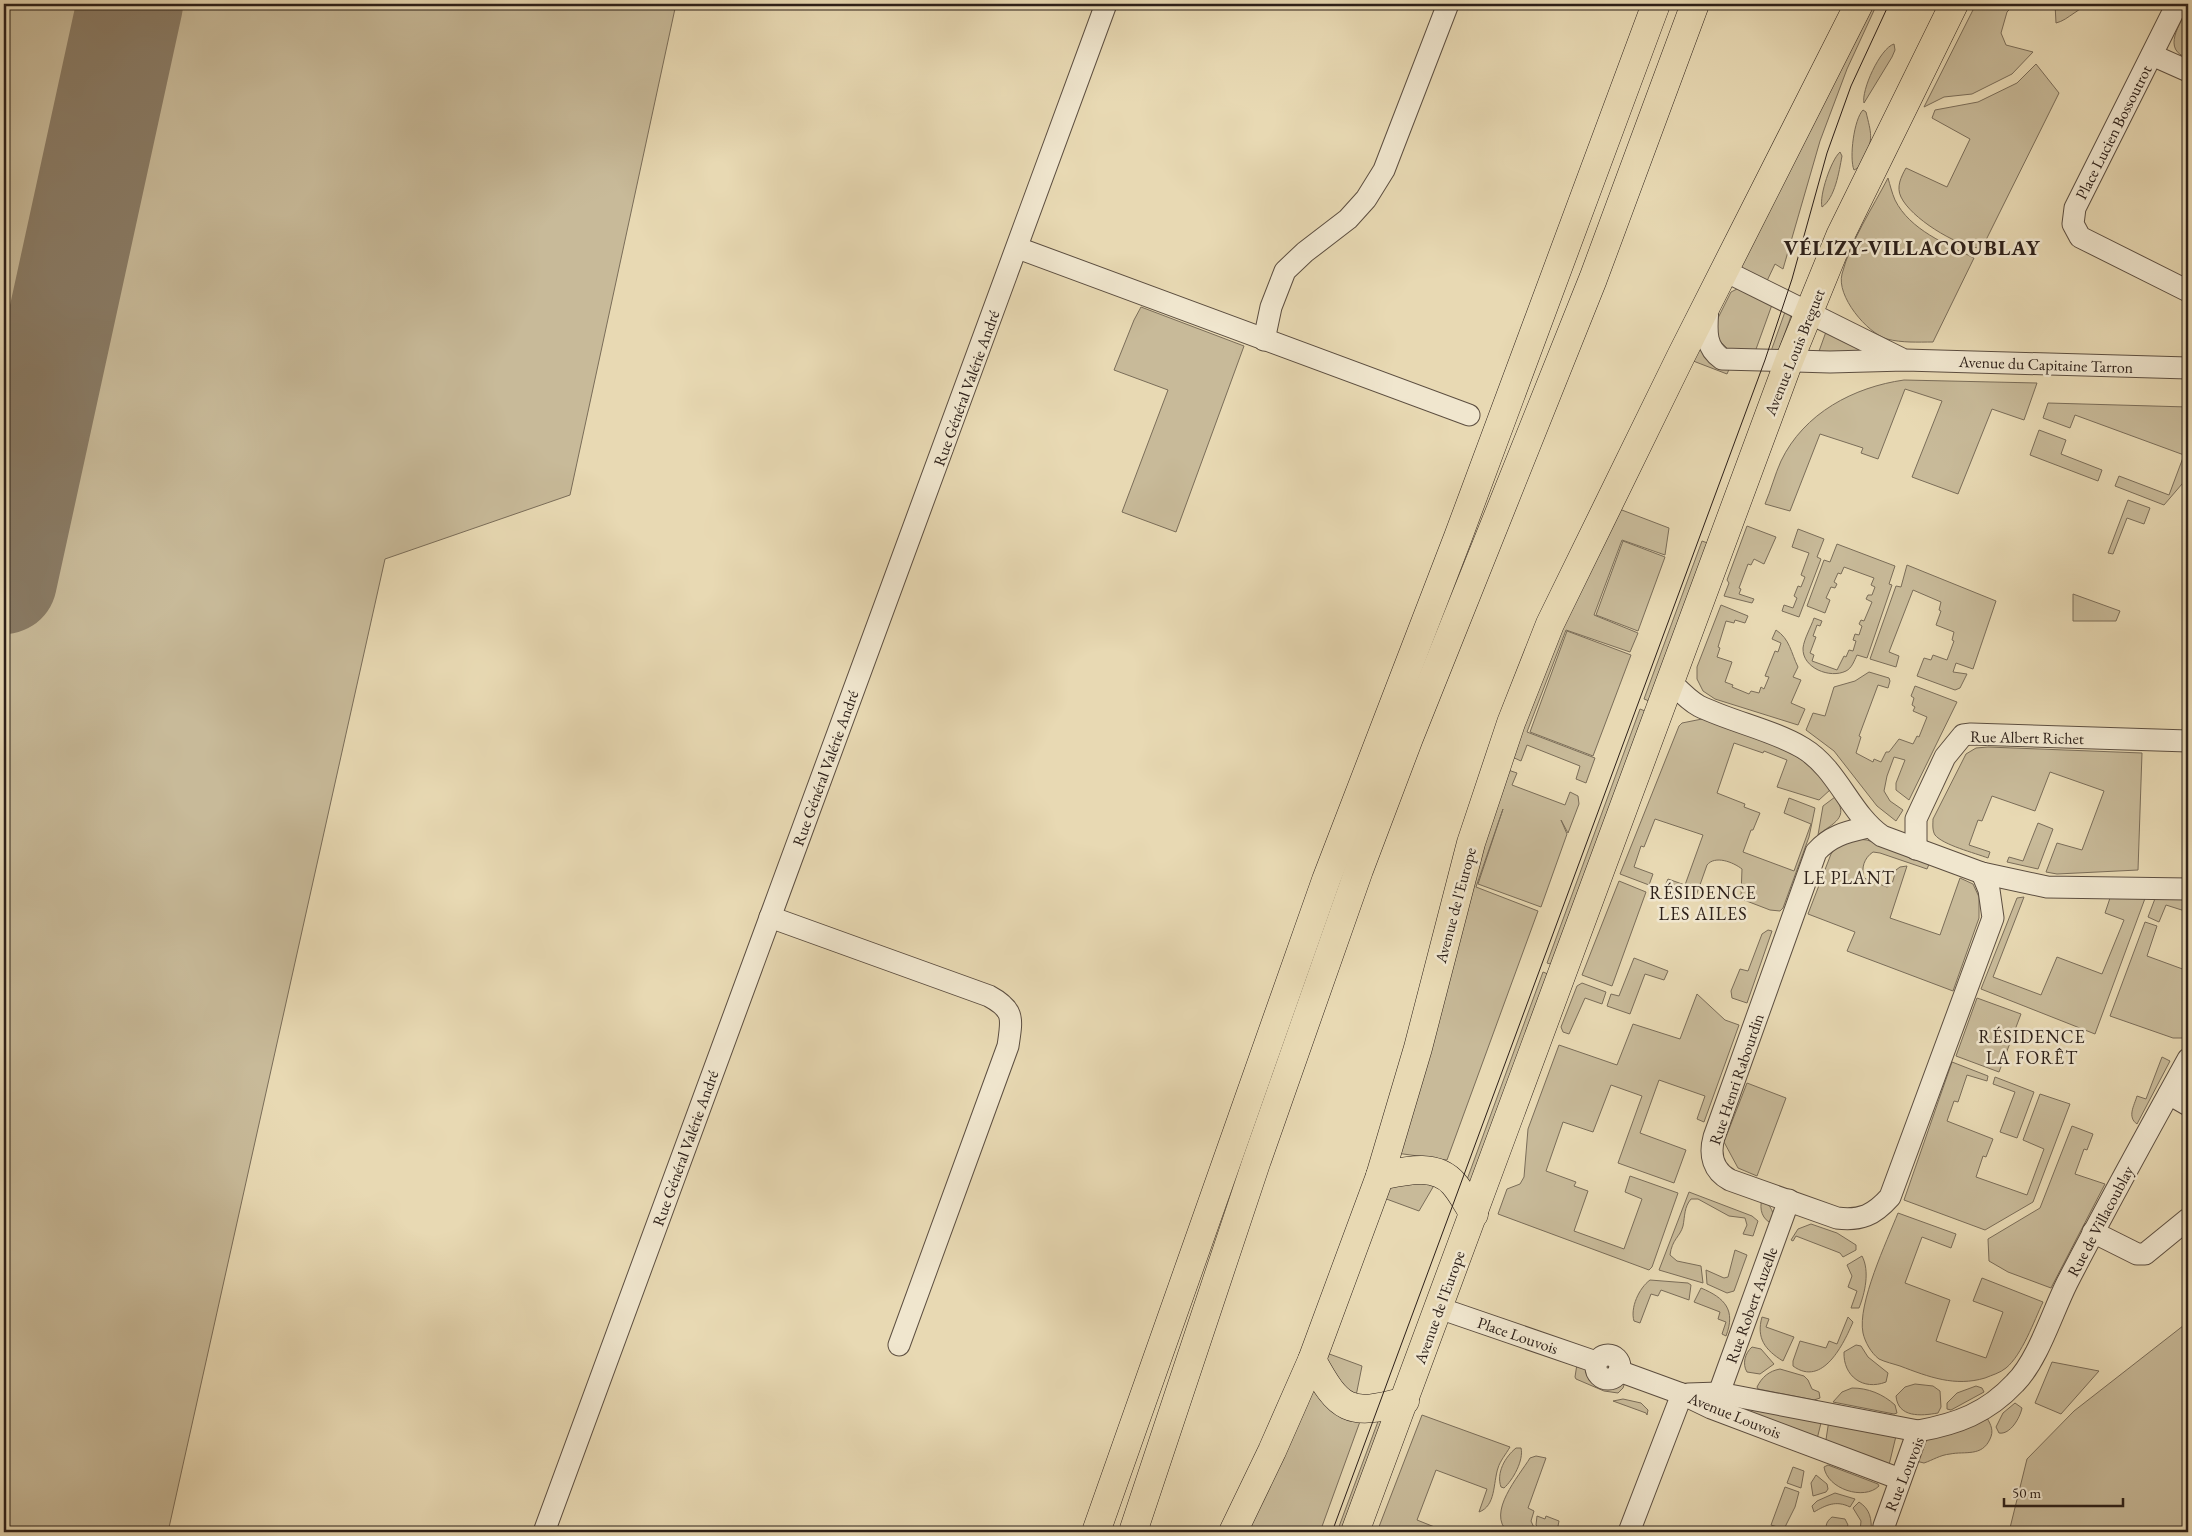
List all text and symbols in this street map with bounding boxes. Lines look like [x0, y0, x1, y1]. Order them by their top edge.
street label: Place Lucien Bossoutrot [2070, 61, 2156, 203]
district label: VÉLIZY-VILLACOUBLAY [1783, 234, 2041, 261]
street label: Avenue Louis Breguet [1759, 286, 1829, 420]
street label: Rue Général Valérie André [929, 307, 1004, 469]
street label: Avenue du Capitaine Tarron [1957, 351, 2134, 378]
street label: Rue Général Valérie André [788, 687, 863, 849]
street label: Rue Albert Richet [1970, 726, 2084, 749]
street label: Avenue de l'Europe [1430, 845, 1481, 966]
district label: LE PLANT [1803, 866, 1895, 889]
district label: RÉSIDENCE LES AILES [1649, 881, 1757, 925]
street label: Rue Henri Rabourdin [1704, 1010, 1769, 1148]
district label: RÉSIDENCE LA FORÊT [1978, 1025, 2086, 1069]
street label: Rue Général Valérie André [648, 1067, 723, 1229]
street label: Rue de Villacoublay [2062, 1161, 2139, 1280]
street label: Rue Robert Auzelle [1721, 1244, 1782, 1366]
street label: Avenue de l'Europe [1409, 1248, 1470, 1368]
street label: Place Louvois [1475, 1312, 1561, 1359]
street label: Avenue Louvois [1684, 1387, 1784, 1444]
street label: Rue Louvois [1880, 1434, 1929, 1515]
scale bar [2004, 1476, 2123, 1508]
text: 50 m [2012, 1483, 2041, 1502]

